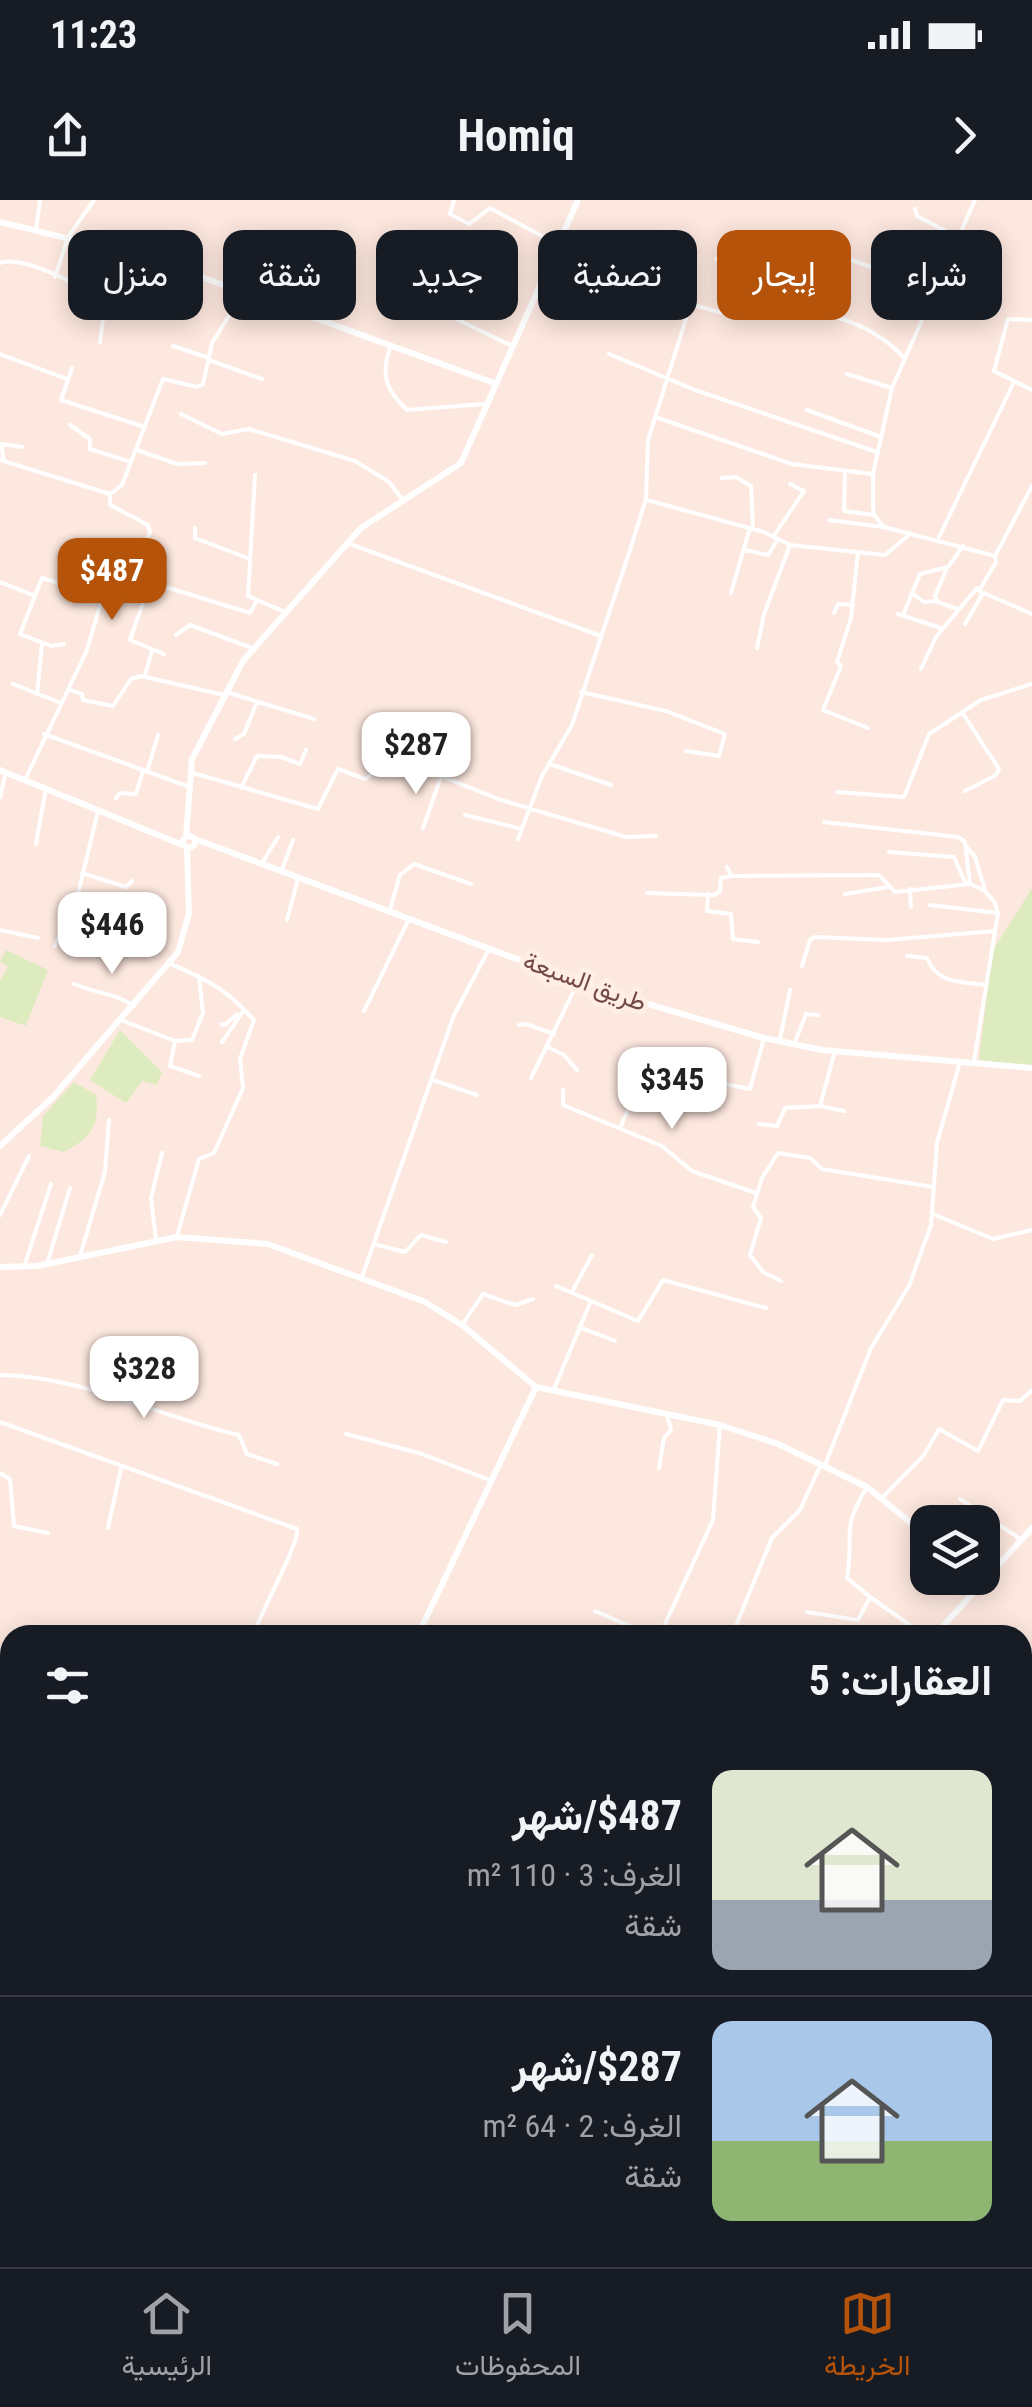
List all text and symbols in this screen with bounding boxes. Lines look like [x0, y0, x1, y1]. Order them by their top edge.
text: 11:23 [50, 13, 137, 57]
icon: share [40, 108, 95, 163]
icon: forward [937, 108, 992, 163]
text: Homiq [457, 109, 575, 162]
chip: منزل [68, 230, 203, 320]
chip: شقة [223, 230, 356, 320]
chip: جديد [376, 230, 518, 320]
chip: تصفية [538, 230, 697, 320]
chip: إيجار [717, 230, 851, 320]
chip: شراء [871, 230, 1002, 320]
pin: $487 [53, 538, 171, 623]
text: $487 [80, 551, 144, 589]
pin: $287 [357, 712, 475, 797]
text: $287 [384, 725, 448, 763]
pin: $446 [53, 892, 171, 977]
text: $446 [80, 905, 144, 943]
street label: طريق السبعة [519, 946, 650, 1018]
pin: $345 [613, 1047, 731, 1132]
text: $345 [640, 1060, 704, 1098]
pin: $328 [85, 1336, 203, 1421]
text: $328 [112, 1349, 176, 1387]
map controls [910, 1505, 1000, 1595]
button: layers [910, 1505, 1000, 1595]
text: العقارات: 5 [809, 1656, 992, 1705]
icon: filters [40, 1658, 95, 1713]
text: $487/شهر [512, 1791, 682, 1840]
icon: home [792, 1810, 912, 1930]
text: الغرف: 3 · 110 m² [467, 1856, 682, 1894]
text: شقة [624, 1906, 682, 1944]
text: $287/شهر [512, 2042, 682, 2091]
icon: home [792, 2061, 912, 2181]
text: الغرف: 2 · 64 m² [482, 2107, 682, 2145]
text: شقة [624, 2157, 682, 2195]
tab: الرئيسية [121, 2286, 212, 2390]
tab: المحفوظات [455, 2286, 581, 2390]
tab: الخريطة [824, 2286, 911, 2390]

